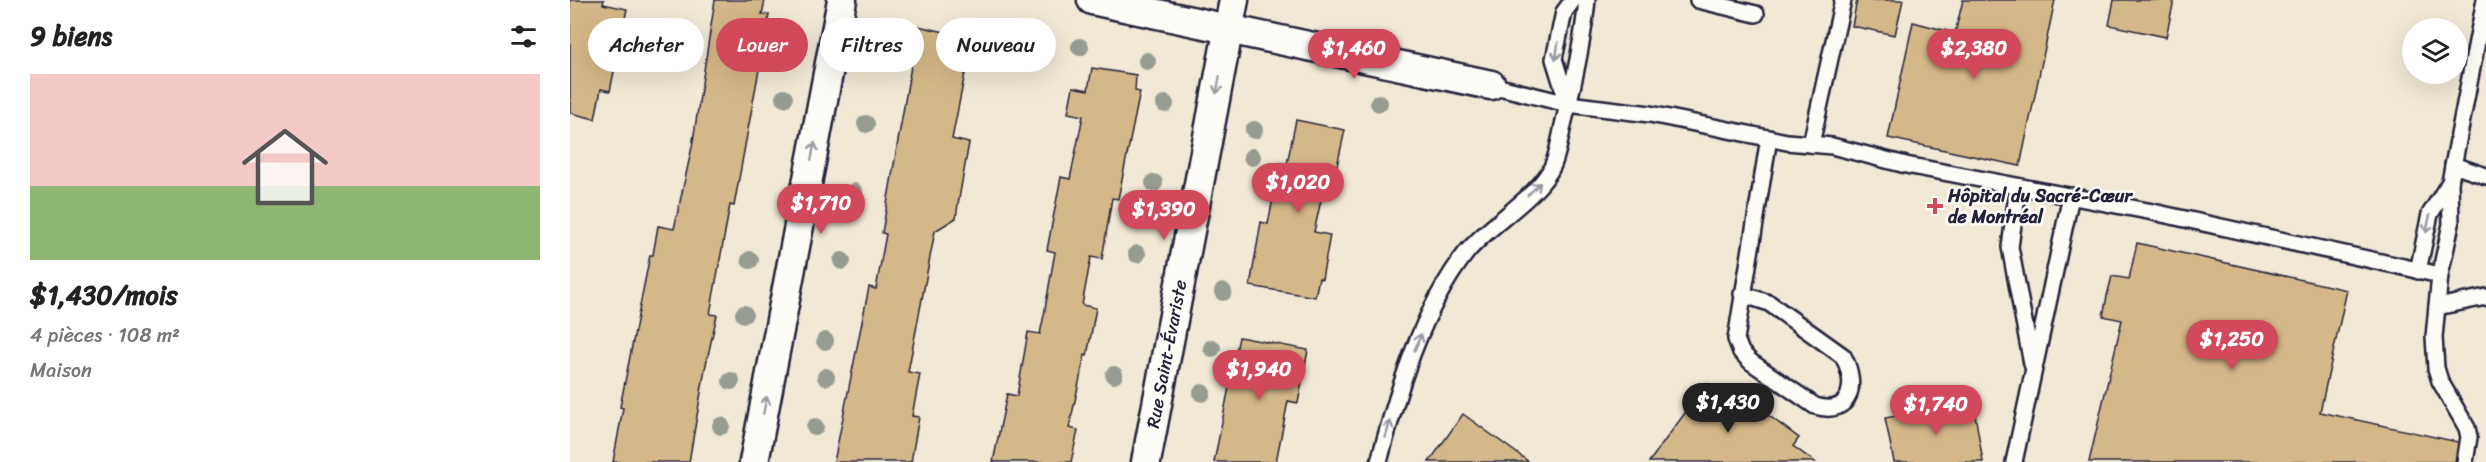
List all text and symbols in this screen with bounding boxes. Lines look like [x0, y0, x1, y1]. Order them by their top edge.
text: 9 biens [30, 13, 112, 59]
chip: Acheter [588, 18, 704, 72]
chip: Louer [716, 18, 808, 72]
chip: Filtres [820, 18, 924, 72]
chip: Nouveau [936, 18, 1056, 72]
map controls [2402, 18, 2468, 84]
button: layers [2402, 18, 2468, 84]
icon: filters [507, 20, 540, 53]
pin: $1,460 [1305, 29, 1403, 80]
pin: $2,380 [1925, 29, 2023, 80]
text: $1,460 [1322, 31, 1386, 66]
text: $2,380 [1941, 31, 2007, 66]
one-way arrow [1551, 41, 1562, 61]
one-way arrow [1212, 75, 1223, 95]
icon: home [231, 113, 339, 221]
one-way arrow [808, 142, 819, 161]
pin: $1,020 [1249, 163, 1347, 214]
text: $1,020 [1266, 165, 1330, 200]
place label: Hôpital du Sacré-Cœur de Montréal [1947, 180, 2133, 233]
one-way arrow [1527, 181, 1542, 196]
pin: $1,710 [772, 184, 870, 235]
text: $1,710 [791, 186, 851, 221]
pin: $1,390 [1115, 190, 1213, 241]
text: $1,390 [1132, 192, 1196, 227]
marker: Hôpital du Sacré-Cœur de Montréal [1926, 197, 1944, 215]
one-way arrow [2422, 213, 2433, 233]
text: $1,430/mois [30, 272, 178, 318]
street label: Rue Saint-Évariste [1137, 277, 1196, 431]
text: 4 pièces · 108 m² [30, 318, 180, 353]
pin: $1,250 [2183, 320, 2281, 371]
text: $1,250 [2200, 322, 2264, 357]
one-way arrow [1413, 333, 1424, 352]
pin: $1,940 [1210, 350, 1308, 401]
text: $1,940 [1227, 352, 1291, 387]
text: Maison [30, 353, 92, 388]
pin: $1,430 [1679, 383, 1777, 434]
text: $1,430 [1696, 385, 1760, 420]
pin: $1,740 [1887, 385, 1985, 436]
text: $1,740 [1904, 387, 1968, 422]
one-way arrow [760, 395, 771, 415]
one-way arrow [1383, 420, 1394, 439]

